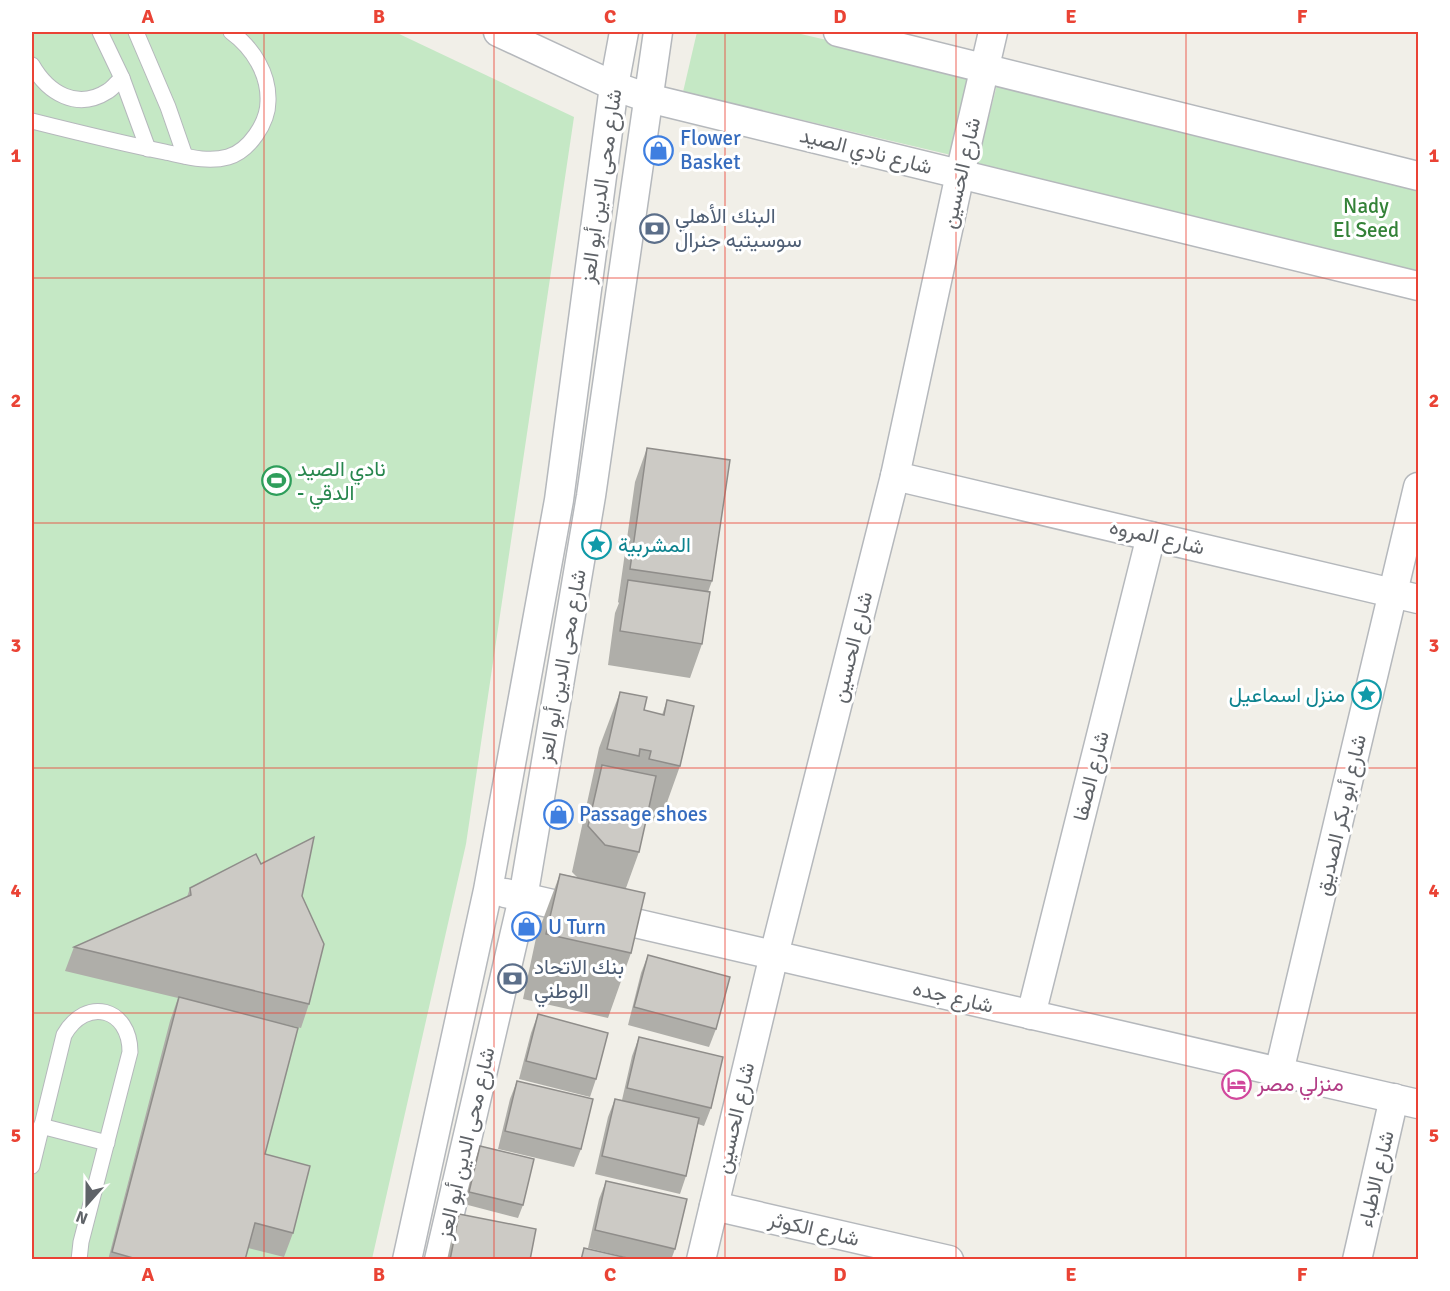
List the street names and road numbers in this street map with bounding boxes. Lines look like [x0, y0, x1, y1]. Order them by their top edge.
street label: شارع محى الدين أبو العز [574, 87, 628, 286]
street label: شارع الحسين [936, 115, 987, 231]
street label: شارع نادي الصيد [796, 122, 935, 184]
street label: شارع المروه [1107, 513, 1207, 562]
street label: شارع محى الدين أبو العز [532, 567, 593, 766]
street label: شارع الحسين [826, 589, 879, 705]
street label: شارع الصفا [1067, 728, 1116, 824]
street label: شارع أبو بكر الصديق [1310, 732, 1373, 898]
street label: شارع جده [910, 975, 996, 1020]
street label: شارع محى الدين أبو العز [431, 1045, 502, 1243]
street label: شارع الحسين [710, 1060, 761, 1176]
street label: شارع الاطباء [1352, 1128, 1401, 1230]
street label: شارع الكوثر [765, 1206, 862, 1253]

